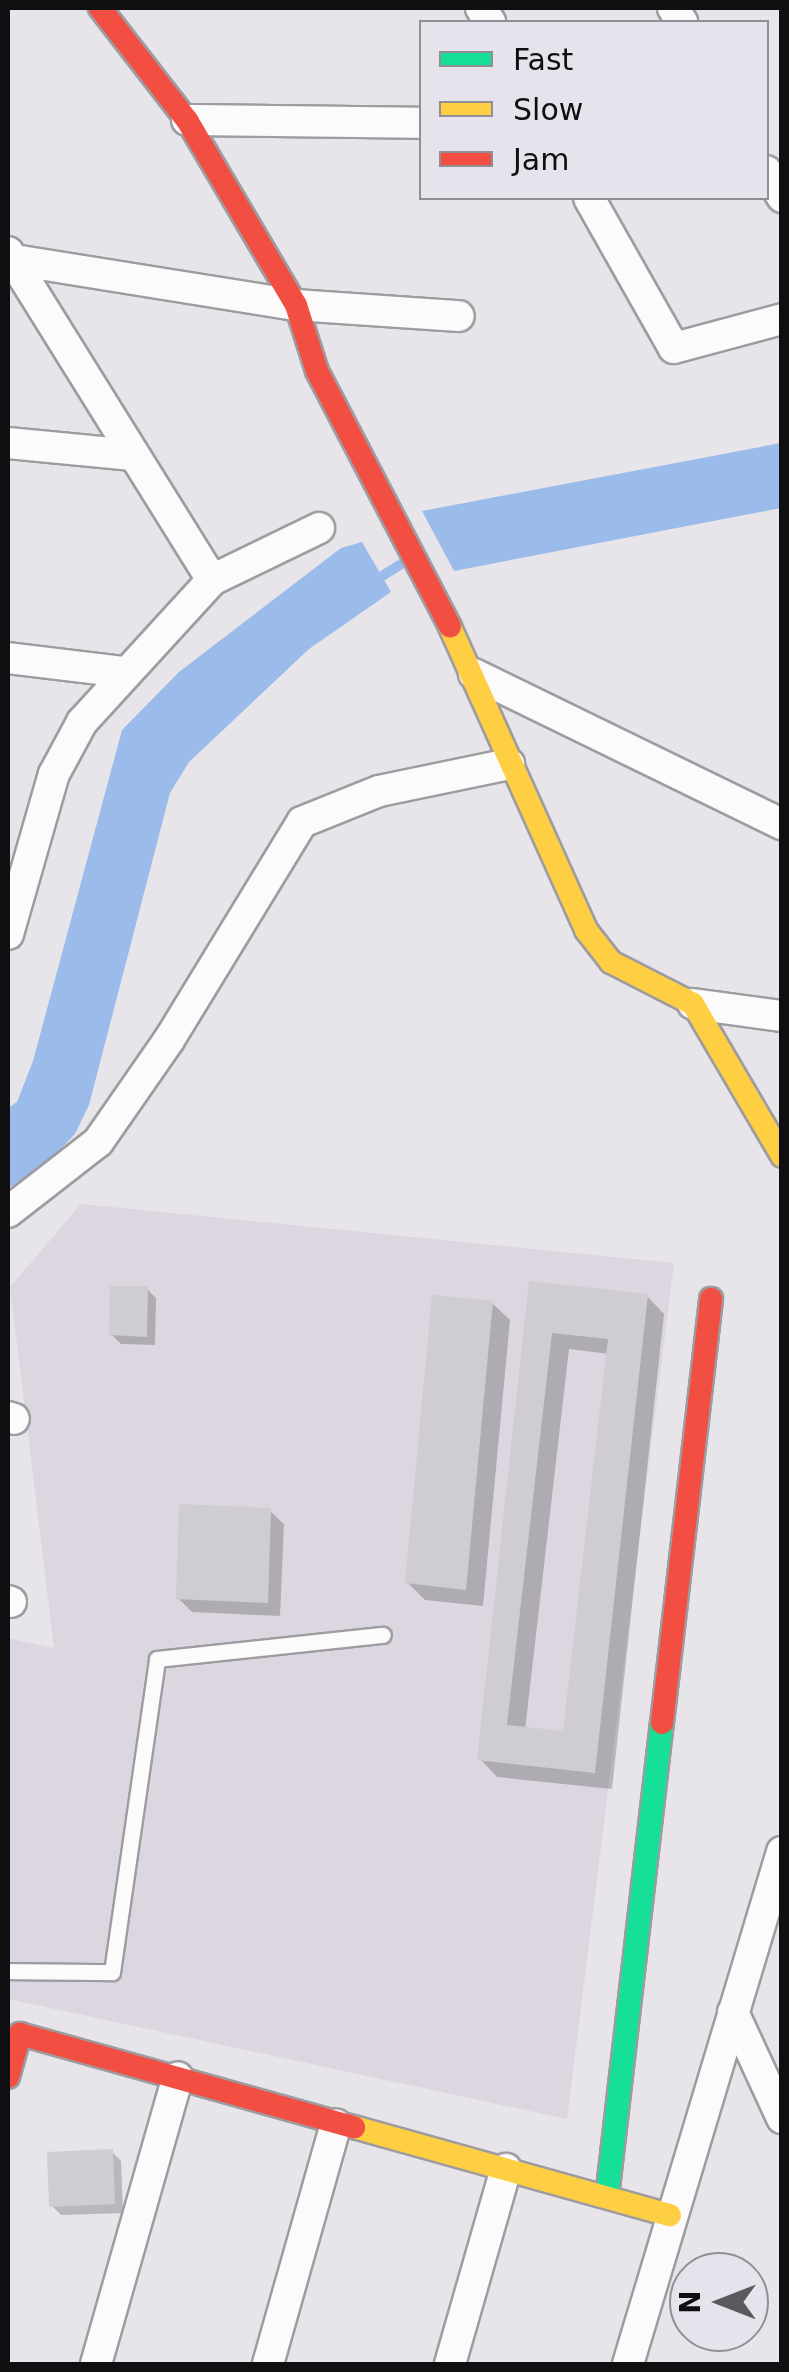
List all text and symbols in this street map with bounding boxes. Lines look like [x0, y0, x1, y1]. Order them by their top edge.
legend [419, 20, 769, 200]
text: Fast [513, 42, 573, 77]
text: Slow [513, 92, 583, 127]
text: Jam [513, 142, 569, 177]
north arrow [669, 2252, 769, 2352]
text: N [674, 2290, 707, 2314]

